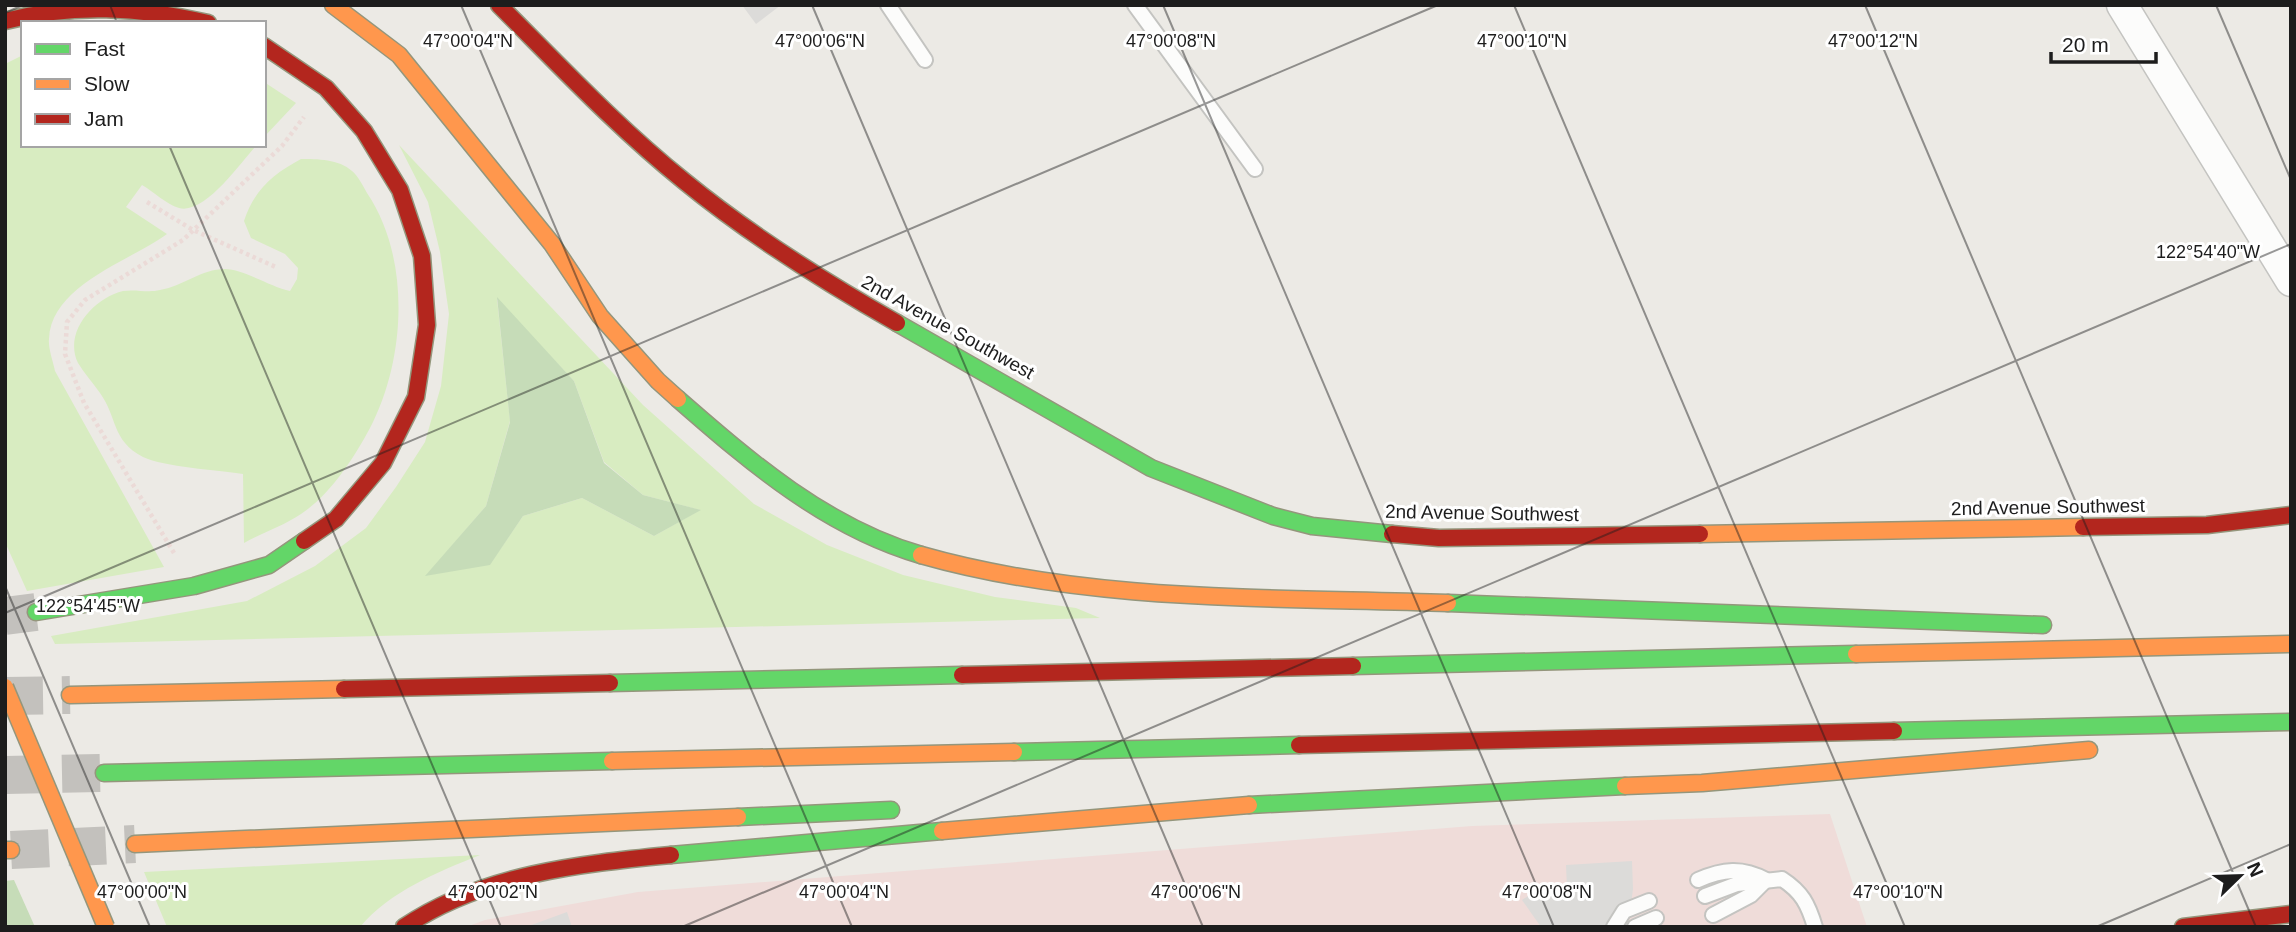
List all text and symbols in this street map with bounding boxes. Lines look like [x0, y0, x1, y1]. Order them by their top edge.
legend [21, 21, 266, 147]
scale bar [2051, 21, 2156, 65]
text: 47°00'04"N [423, 31, 513, 51]
text: 47°00'06"N [775, 31, 865, 51]
text: 47°00'08"N [1126, 31, 1216, 51]
text: 47°00'10"N [1477, 31, 1567, 51]
text: 47°00'12"N [1828, 31, 1918, 51]
text: 20 m [2062, 33, 2109, 56]
text: Fast [84, 37, 125, 60]
text: Slow [84, 72, 130, 95]
text: Jam [84, 107, 124, 130]
text: 122°54'40"W [2156, 242, 2260, 262]
street label: 2nd Avenue Southwest [858, 271, 1039, 384]
street label: 2nd Avenue Southwest [1951, 495, 2146, 519]
street label: 2nd Avenue Southwest [1385, 501, 1580, 525]
text: 122°54'45"W [36, 596, 140, 616]
north arrow [2205, 841, 2275, 911]
text: N [2243, 859, 2268, 880]
text: 47°00'00"N [97, 882, 187, 902]
text: 47°00'02"N [448, 882, 538, 902]
text: 47°00'04"N [799, 882, 889, 902]
text: 47°00'06"N [1151, 882, 1241, 902]
text: 47°00'08"N [1502, 882, 1592, 902]
text: 47°00'10"N [1853, 882, 1943, 902]

